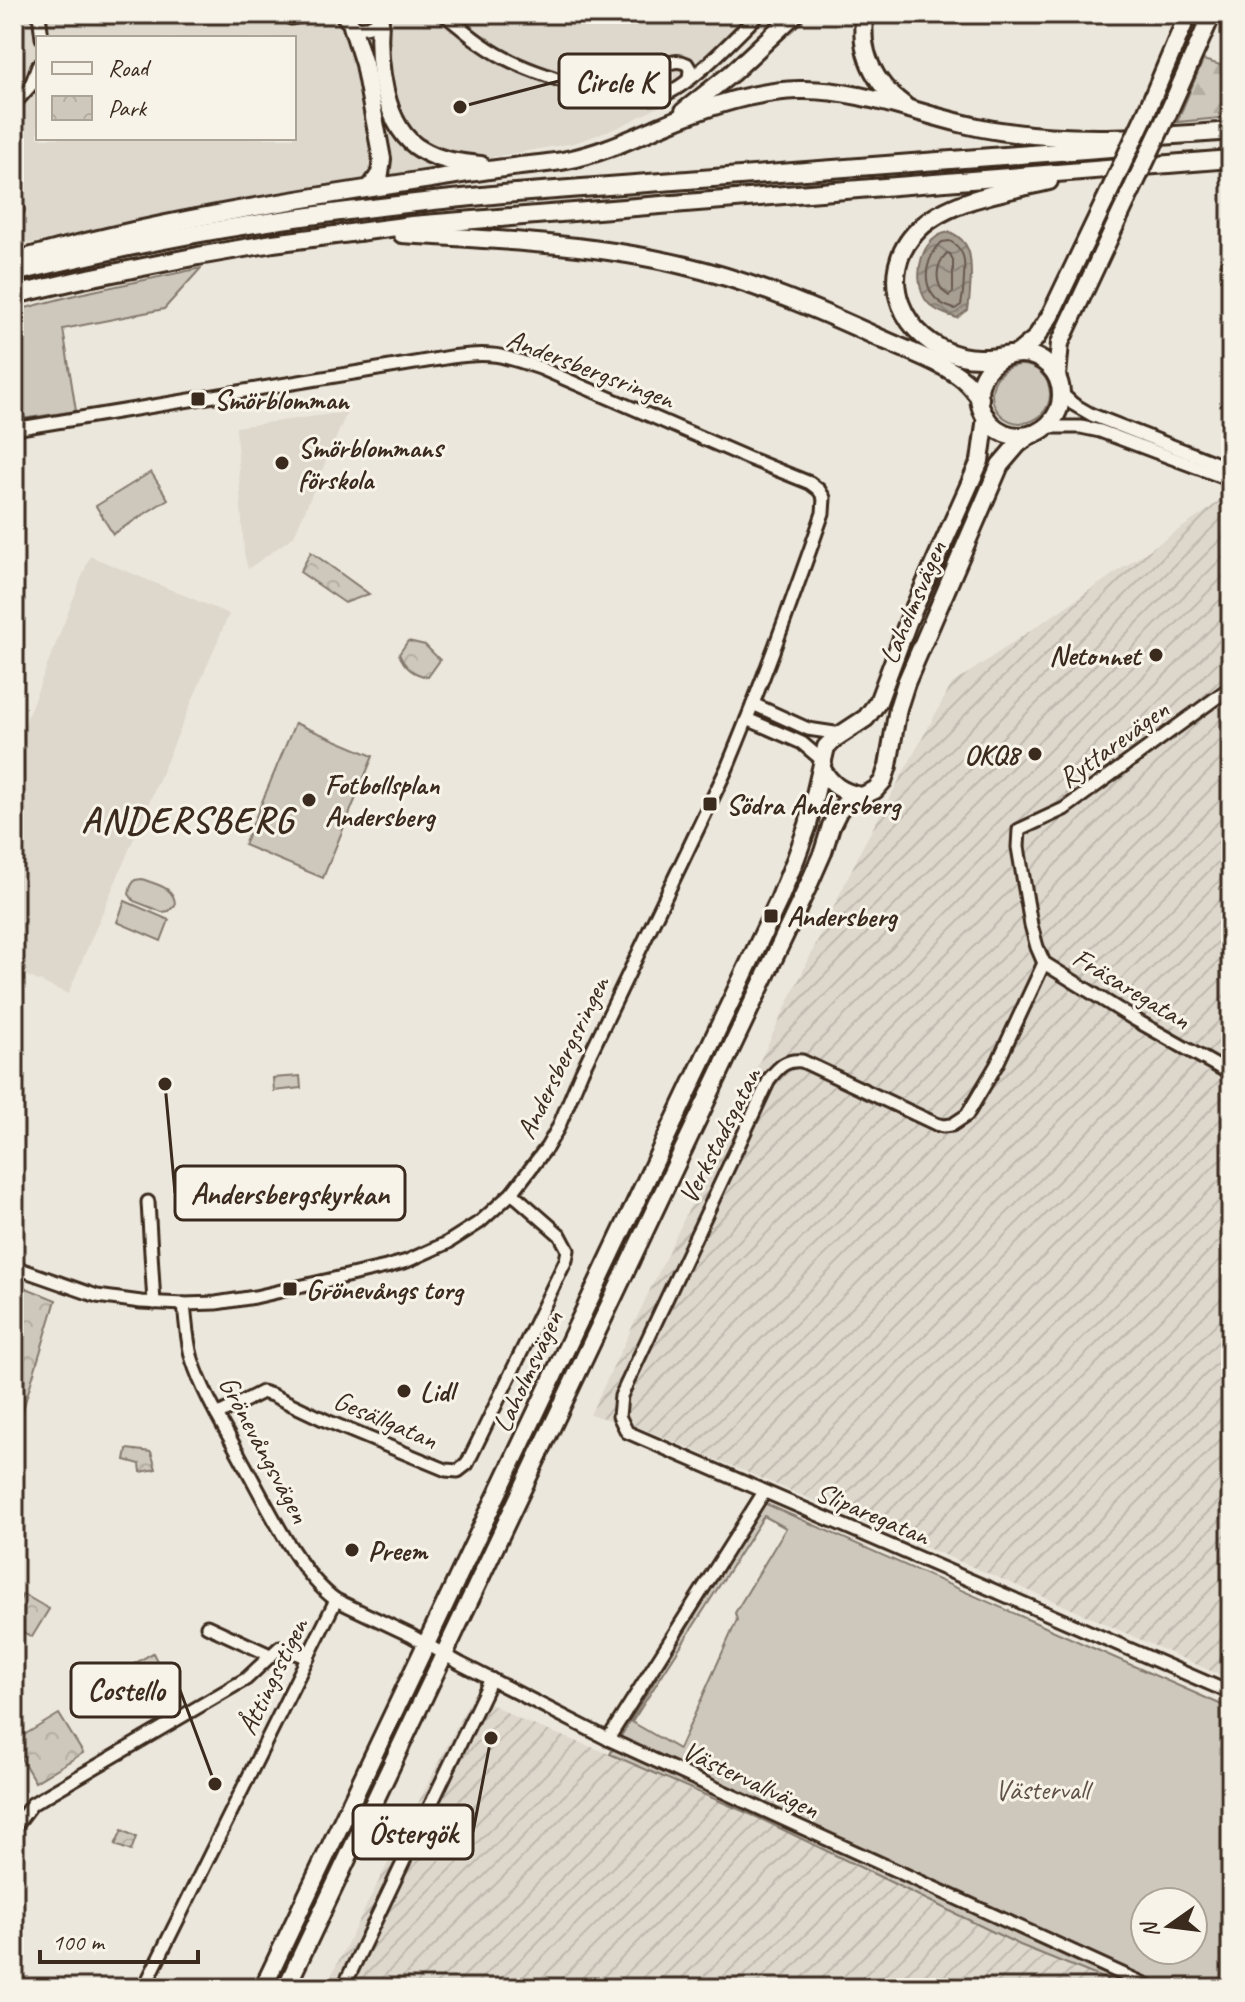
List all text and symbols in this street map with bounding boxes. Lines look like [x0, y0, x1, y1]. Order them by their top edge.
legend [36, 36, 296, 140]
text: Road [108, 53, 152, 83]
callout: Circle K [559, 54, 670, 108]
text: Circle K [575, 63, 661, 101]
text: Park [108, 93, 148, 123]
street label: Andersbergsringen [502, 321, 681, 417]
place label: Smörblomman [214, 382, 351, 417]
marker: Smörblomman [189, 390, 207, 408]
place label: Smörblommans förskola [298, 430, 446, 497]
marker: Smörblommans förskola [273, 454, 291, 472]
street label: Laholmsvägen [871, 535, 954, 669]
place label: Netonnet [1049, 638, 1143, 673]
marker: Netonnet [1147, 646, 1165, 664]
street label: Ryttarevägen [1051, 691, 1176, 795]
place label: OKQ8 [964, 737, 1022, 772]
marker: OKQ8 [1026, 745, 1044, 763]
place label: Fotbollsplan Andersberg [325, 767, 441, 834]
place label: Södra Andersberg [726, 787, 903, 822]
marker: Fotbollsplan Andersberg [300, 791, 318, 809]
marker: Södra Andersberg [701, 795, 719, 813]
district label: ANDERSBERG [81, 797, 297, 843]
place label: Andersberg [787, 899, 898, 934]
marker: Andersberg [762, 907, 780, 925]
street label: Fräsaregatan [1066, 940, 1197, 1037]
street label: Andersbergsringen [508, 969, 617, 1144]
street label: Verkstadsgatan [670, 1060, 769, 1209]
callout: Andersbergskyrkan [175, 1166, 405, 1220]
text: Andersbergskyrkan [191, 1175, 390, 1213]
place label: Grönevångs torg [306, 1272, 466, 1307]
marker: Grönevångs torg [281, 1280, 299, 1298]
street label: Laholmsvägen [484, 1304, 571, 1438]
street label: Grönevångsvägen [211, 1369, 318, 1529]
place label: Lidl [420, 1374, 459, 1409]
street label: Gesällgatan [329, 1382, 443, 1457]
marker: Lidl [395, 1382, 413, 1400]
street label: Sliparegatan [811, 1474, 936, 1554]
place label: Preem [368, 1533, 429, 1568]
marker: Preem [343, 1541, 361, 1559]
street label: Åttingsstigen [229, 1611, 316, 1740]
callout: Costello [71, 1663, 180, 1717]
text: Costello [87, 1671, 167, 1709]
street label: Västervallvägen [677, 1733, 825, 1827]
park label: Västervall [995, 1772, 1094, 1807]
callout: Östergök [353, 1805, 473, 1859]
text: Östergök [369, 1814, 460, 1852]
north arrow [1129, 1886, 1209, 1966]
scale bar [40, 1914, 198, 1964]
text: N [1135, 1917, 1166, 1941]
text: 100 m [52, 1927, 106, 1957]

